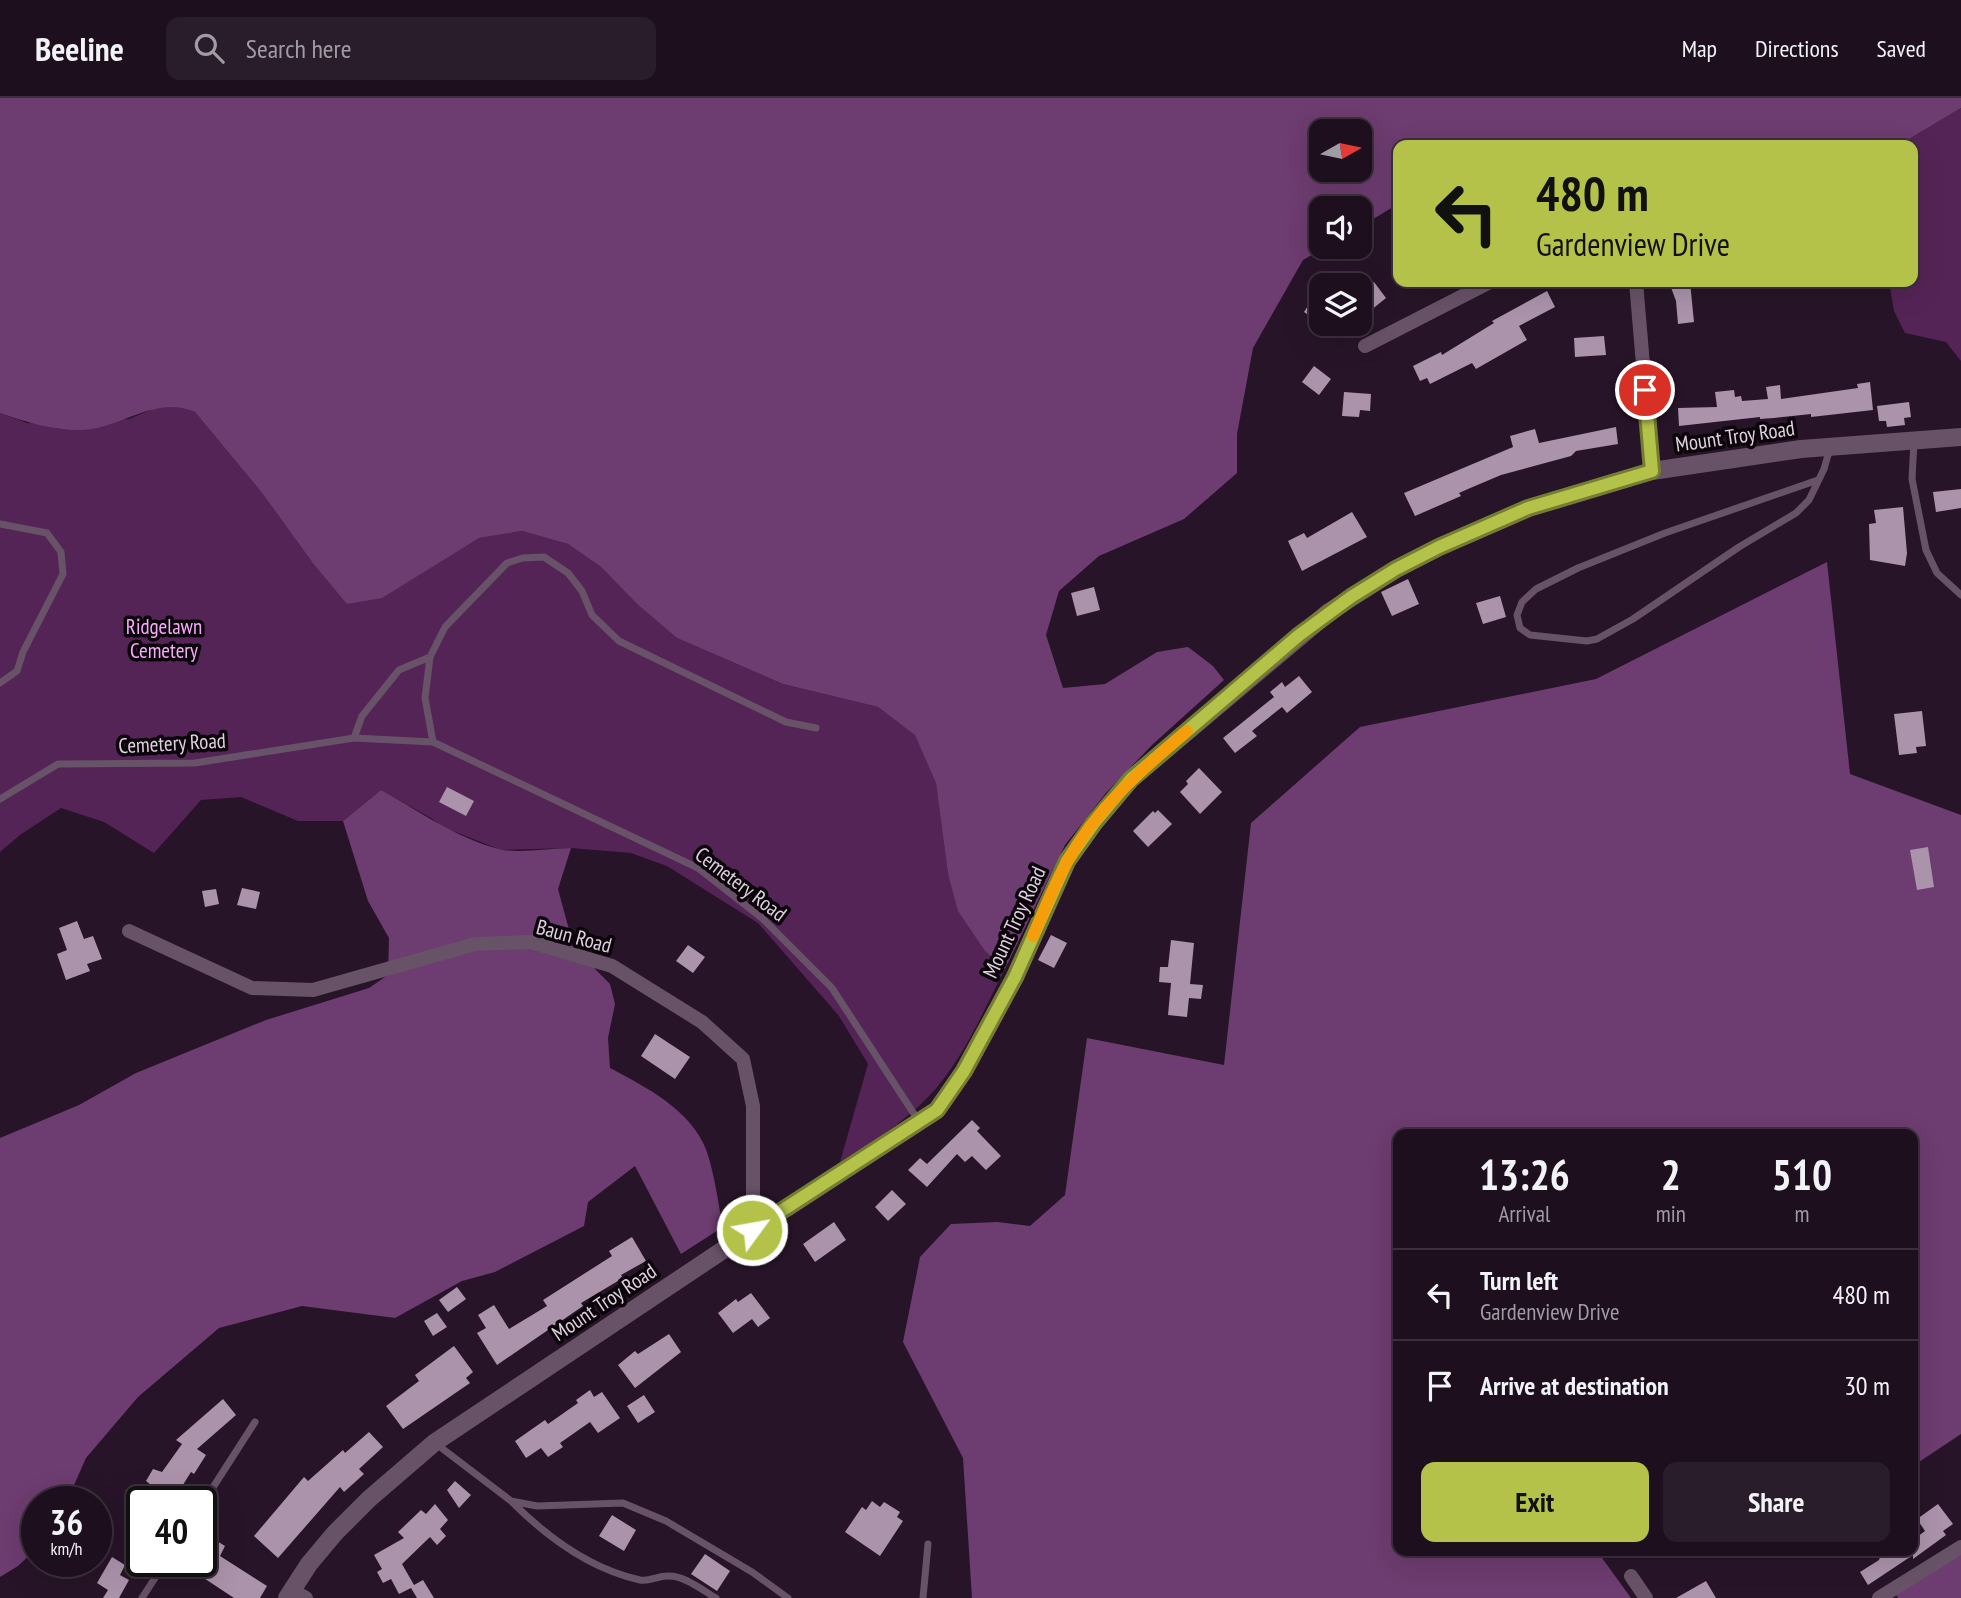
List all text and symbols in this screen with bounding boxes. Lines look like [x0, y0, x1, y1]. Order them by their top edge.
search box [166, 17, 656, 80]
text: Beeline [35, 27, 124, 70]
icon: search [190, 29, 228, 67]
text: Search here [246, 32, 351, 65]
text: Map [1682, 33, 1717, 64]
text: Directions [1755, 33, 1839, 64]
text: Saved [1877, 33, 1926, 64]
north arrow [1309, 119, 1372, 182]
map controls [1309, 119, 1372, 336]
text: 480 m [1536, 161, 1649, 225]
icon: left [1421, 168, 1512, 259]
button: sound [1309, 196, 1372, 259]
text: Gardenview Drive [1536, 223, 1730, 265]
button: layers [1309, 273, 1372, 336]
pin [1615, 360, 1675, 420]
icon: arrive [1626, 371, 1664, 409]
street label: Mount Troy Road [1674, 414, 1796, 458]
park label: Ridgelawn Cemetery [126, 613, 202, 664]
street label: Cemetery Road [118, 727, 226, 759]
street label: Cemetery Road [690, 841, 792, 927]
street label: Mount Troy Road [976, 862, 1052, 982]
street label: Baun Road [533, 913, 615, 959]
text: 13:26 [1479, 1147, 1570, 1202]
text: 2 [1661, 1147, 1681, 1202]
text: 510 [1772, 1147, 1832, 1202]
position arrow [715, 1193, 789, 1267]
text: Arrival [1498, 1199, 1550, 1228]
text: min [1656, 1199, 1686, 1228]
text: m [1794, 1199, 1809, 1228]
street label: Mount Troy Road [547, 1257, 661, 1347]
text: Turn left [1480, 1264, 1558, 1297]
icon: left [1421, 1276, 1459, 1314]
text: 480 m [1832, 1278, 1890, 1311]
text: Gardenview Drive [1480, 1297, 1619, 1326]
icon: arrive [1421, 1367, 1459, 1405]
text: Arrive at destination [1480, 1369, 1669, 1402]
text: 30 m [1844, 1369, 1890, 1402]
button: Exit [1421, 1462, 1649, 1542]
button: Share [1663, 1462, 1890, 1542]
speed limit sign: 40 [126, 1486, 217, 1577]
text: 36 [50, 1499, 83, 1545]
text: km/h [51, 1537, 82, 1560]

